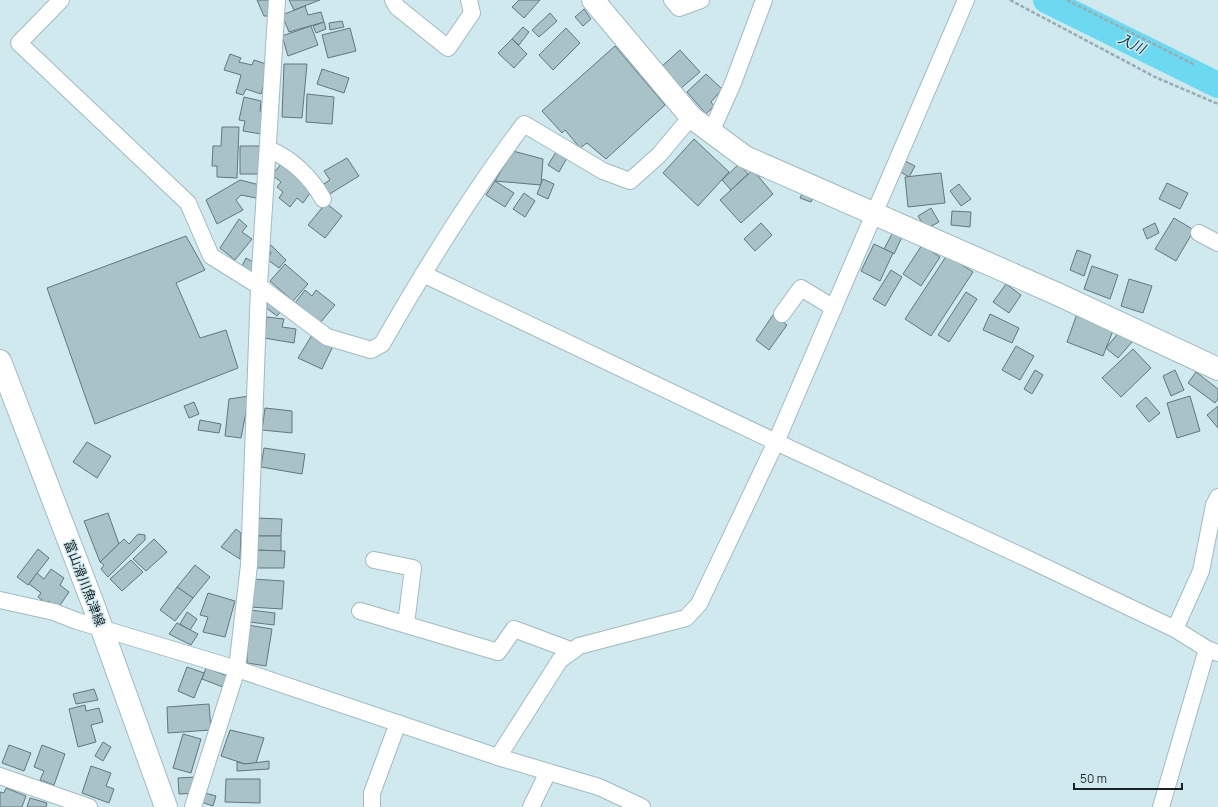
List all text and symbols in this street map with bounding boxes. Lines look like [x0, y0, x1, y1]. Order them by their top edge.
water label: 入川 [1115, 28, 1151, 59]
street label: 富山滑川魚津線 [60, 537, 110, 629]
scale bar [1074, 765, 1182, 791]
text: 50 m [1080, 770, 1107, 787]

